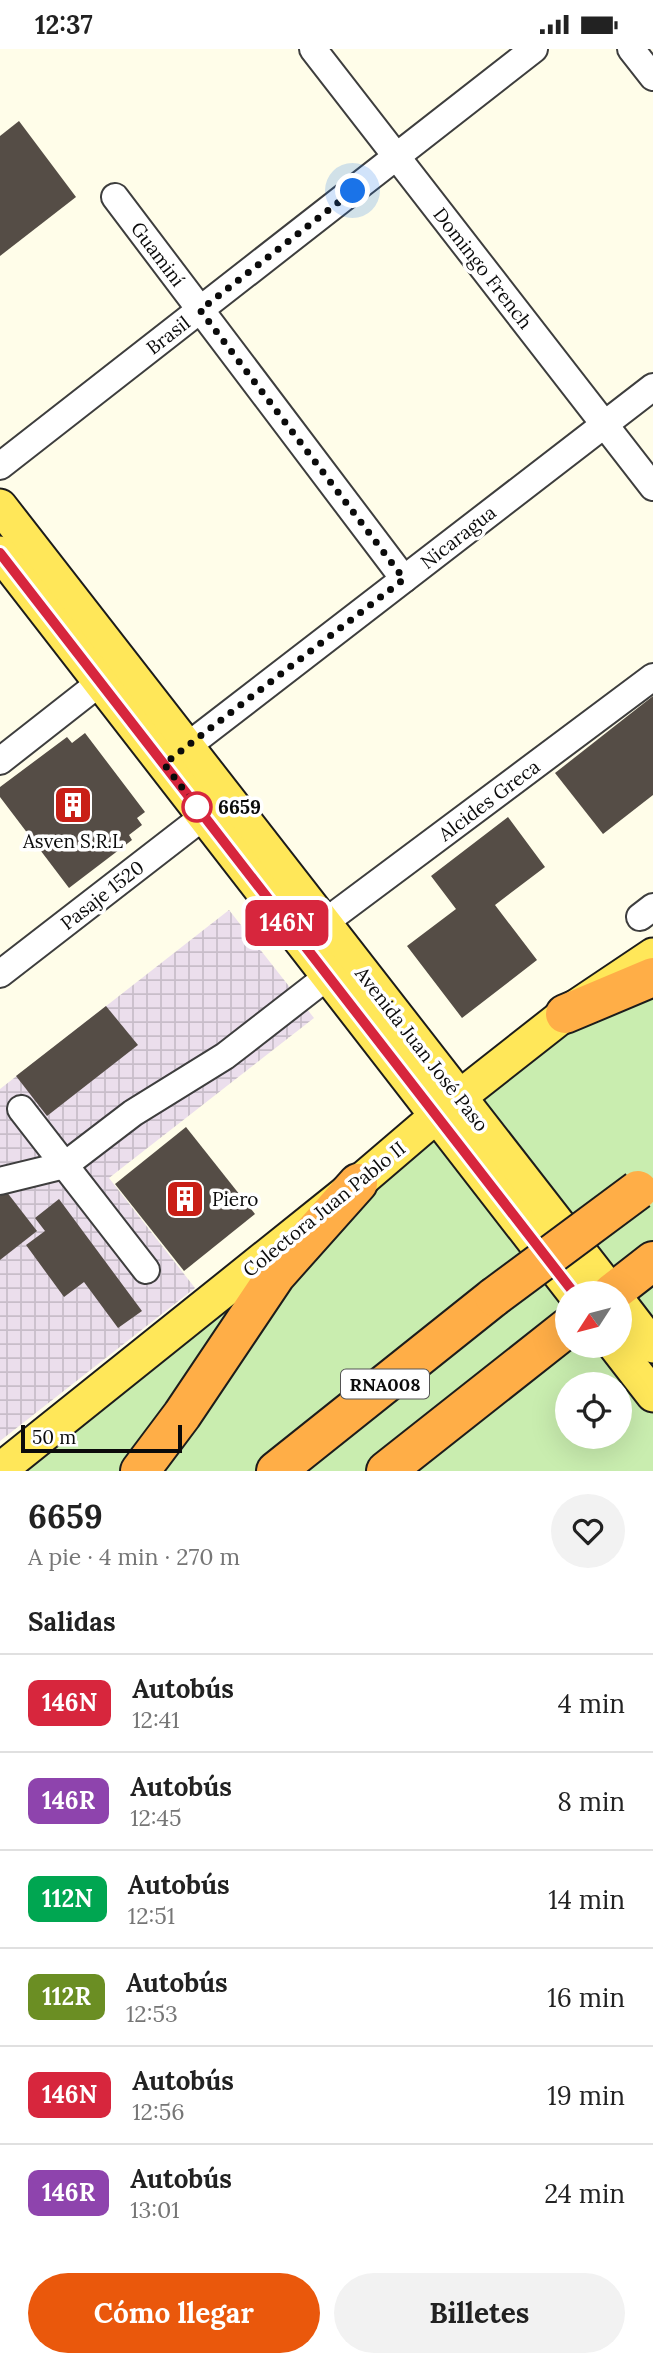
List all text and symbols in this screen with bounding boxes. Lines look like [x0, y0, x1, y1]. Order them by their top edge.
text: 12:37 [35, 8, 93, 41]
your location [335, 173, 370, 208]
street label: Domingo French [428, 203, 538, 333]
street label: Guaminí [126, 217, 190, 291]
street label: Brasil [141, 310, 195, 360]
street label: Nicaragua [415, 500, 501, 574]
street label: Alcides Greca [433, 754, 545, 846]
building icon: Asven S.R.L [52, 784, 94, 826]
marker: 6659 [182, 792, 212, 822]
place label: 6659 [218, 795, 261, 819]
place label: Asven S.R.L [22, 829, 123, 853]
street label: Pasaje 1520 [55, 855, 149, 935]
line badge: 146N [238, 900, 336, 946]
text: 146N [259, 907, 315, 938]
street label: Avenida Juan José Paso [350, 961, 494, 1136]
street label: Colectora Juan Pablo II [238, 1136, 410, 1282]
building icon: Piero [164, 1178, 206, 1220]
place label: Piero [212, 1187, 258, 1211]
north arrow [555, 1281, 632, 1358]
map controls [555, 1281, 632, 1449]
road number: RNA008 [341, 1369, 429, 1399]
button: locate [555, 1372, 632, 1449]
scale bar [21, 1422, 182, 1454]
text: 50 m [32, 1425, 76, 1449]
button: heart [551, 1494, 625, 1568]
text: 6659 [28, 1495, 103, 1537]
text: A pie · 4 min · 270 m [28, 1542, 240, 1571]
text: Salidas [28, 1605, 116, 1638]
text: Autobús [132, 1672, 234, 1705]
text: 146N [42, 1687, 97, 1718]
text: 4 min [558, 1687, 625, 1720]
text: 12:41 [132, 1705, 180, 1734]
text: Autobús [130, 1770, 232, 1803]
text: 146R [42, 1785, 95, 1816]
text: 8 min [557, 1785, 625, 1818]
text: 12:45 [130, 1803, 182, 1832]
text: Autobús [128, 1868, 230, 1901]
text: 112N [42, 1883, 93, 1914]
text: 14 min [548, 1883, 625, 1916]
text: 12:51 [128, 1901, 175, 1930]
text: Autobús [126, 1966, 228, 1999]
text: 112R [42, 1981, 91, 2012]
text: 16 min [547, 1981, 625, 2014]
text: 12:53 [126, 1999, 178, 2028]
text: Autobús [132, 2064, 234, 2097]
text: 146N [42, 2079, 97, 2110]
text: 19 min [547, 2079, 625, 2112]
text: 12:56 [132, 2097, 185, 2126]
text: Autobús [130, 2162, 232, 2195]
text: 146R [42, 2177, 95, 2208]
text: 24 min [544, 2177, 625, 2210]
text: 13:01 [130, 2195, 180, 2224]
button: Cómo llegar [28, 2273, 320, 2353]
button: Billetes [334, 2273, 625, 2353]

